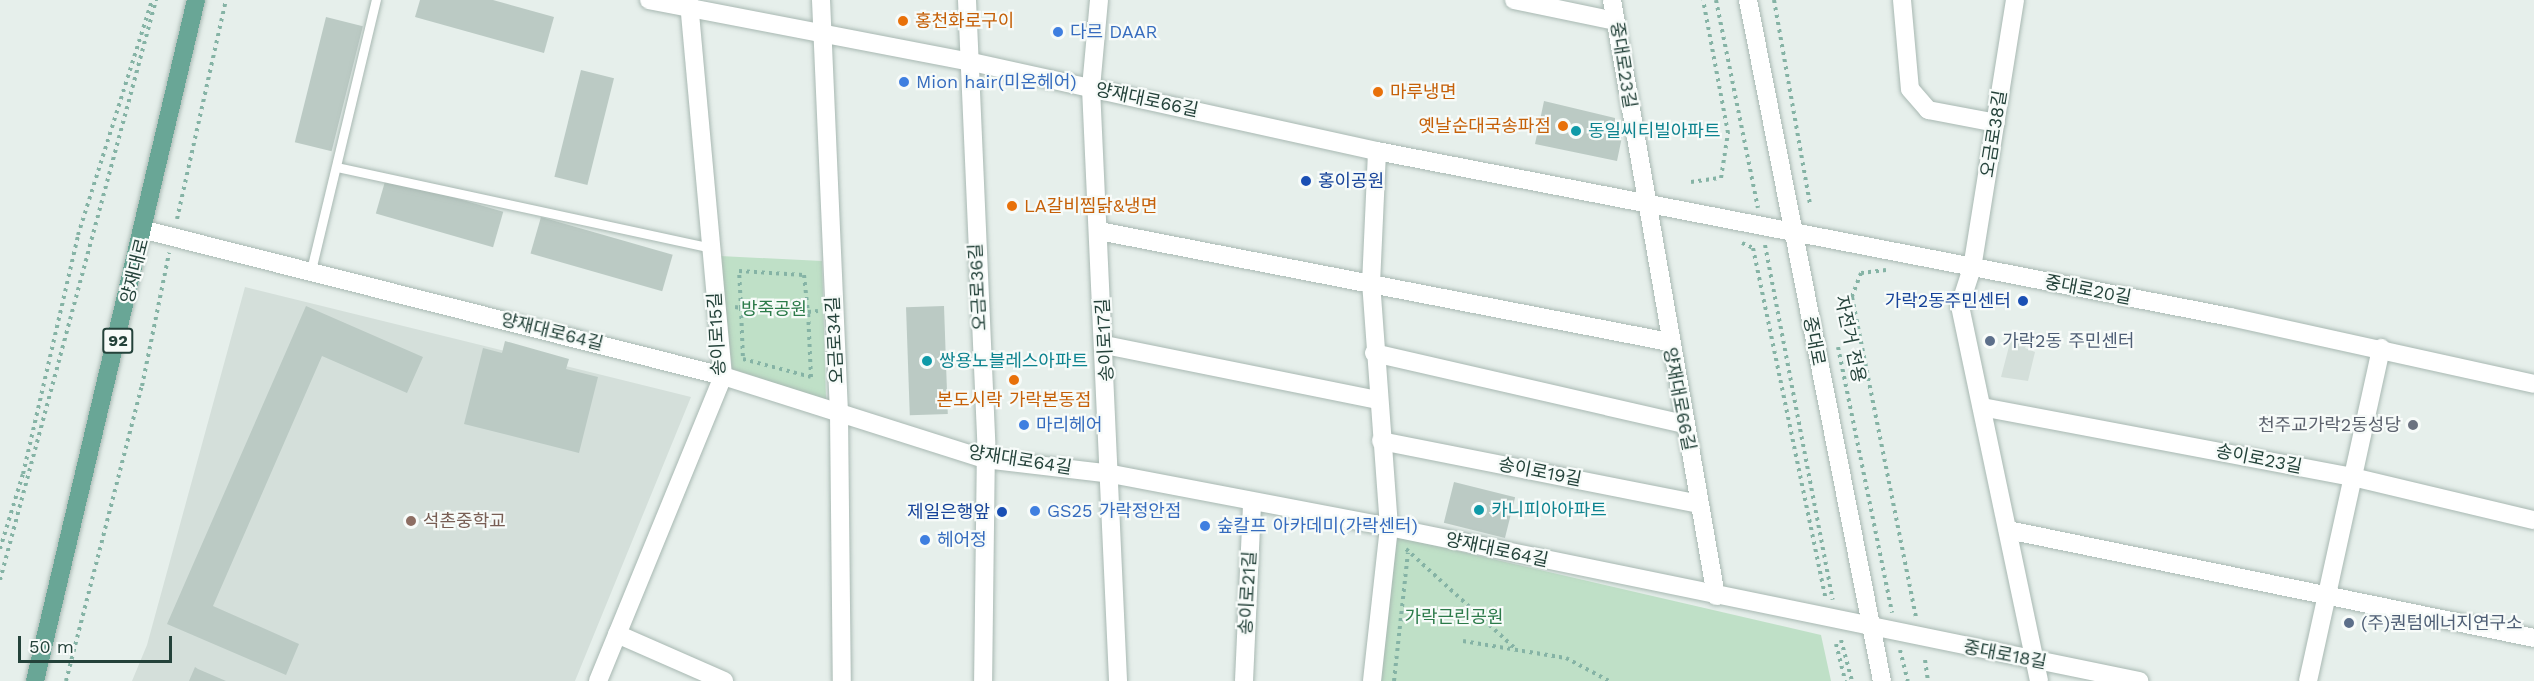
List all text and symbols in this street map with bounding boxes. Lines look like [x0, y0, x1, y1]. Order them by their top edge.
place label: 홍천화로구이 [915, 10, 1014, 32]
marker: 홍천화로구이 [896, 14, 910, 28]
street label: 중대로23길 [1606, 20, 1640, 110]
place label: 다르 DAAR [1070, 21, 1158, 43]
marker: 다르 DAAR [1051, 25, 1065, 39]
place label: Mion hair(미온헤어) [916, 71, 1077, 93]
marker: Mion hair(미온헤어) [897, 75, 911, 89]
street label: 양재대로66길 [1094, 79, 1200, 121]
place label: 마루냉면 [1390, 81, 1456, 103]
marker: 마루냉면 [1371, 85, 1385, 99]
street label: 오금로38길 [1976, 89, 2012, 179]
place label: 옛날순대국송파점 [1419, 115, 1551, 137]
marker: 옛날순대국송파점 [1556, 119, 1570, 133]
place label: 동일씨티빌아파트 [1588, 120, 1720, 142]
marker: 동일씨티빌아파트 [1569, 124, 1583, 138]
place label: 홍이공원 [1318, 170, 1384, 192]
marker: 홍이공원 [1299, 174, 1313, 188]
place label: LA갈비찜닭&냉면 [1024, 195, 1157, 217]
marker: LA갈비찜닭&냉면 [1005, 199, 1019, 213]
street label: 양재대로 [117, 236, 153, 306]
street label: 오금로36길 [965, 243, 991, 331]
street label: 중대로20길 [2043, 271, 2133, 309]
place label: 가락2동주민센터 [1885, 290, 2011, 312]
street label: 송이로15길 [704, 292, 730, 376]
street label: 자전거 전용 [1830, 293, 1870, 385]
marker: 가락2동주민센터 [2016, 294, 2030, 308]
street label: 오금로34길 [822, 296, 848, 384]
park label: 방죽공원 [741, 298, 807, 320]
street label: 송이로17길 [1092, 298, 1118, 382]
street label: 양재대로64길 [499, 309, 605, 355]
street label: 중대로 [1799, 315, 1829, 367]
road number: 92 [102, 328, 134, 354]
place label: 가락2동 주민센터 [2002, 330, 2135, 352]
marker: 가락2동 주민센터 [1983, 334, 1997, 348]
street label: 양재대로66길 [1658, 346, 1700, 452]
place label: 쌍용노블레스아파트 [939, 350, 1088, 372]
marker: 쌍용노블레스아파트 [920, 354, 934, 368]
marker: 본도시락 가락본동점 [1007, 373, 1021, 387]
place label: 본도시락 가락본동점 [936, 389, 1092, 411]
place label: 마리헤어 [1036, 414, 1102, 436]
place label: 천주교가락2동성당 [2258, 414, 2401, 436]
marker: 마리헤어 [1017, 418, 1031, 432]
marker: 천주교가락2동성당 [2406, 418, 2420, 432]
street label: 송이로23길 [2214, 440, 2304, 478]
street label: 양재대로64길 [967, 441, 1073, 479]
street label: 송이로19길 [1497, 453, 1583, 491]
place label: 카니피아아파트 [1491, 499, 1607, 521]
place label: GS25 가락정안점 [1047, 500, 1181, 522]
place label: 제일은행앞 [907, 501, 990, 523]
marker: 카니피아아파트 [1472, 503, 1486, 517]
marker: GS25 가락정안점 [1028, 504, 1042, 518]
marker: 제일은행앞 [995, 505, 1009, 519]
place label: 석촌중학교 [423, 510, 506, 532]
marker: 석촌중학교 [404, 514, 418, 528]
place label: 숲칼프 아카데미(가락센터) [1217, 515, 1418, 537]
marker: 숲칼프 아카데미(가락센터) [1198, 519, 1212, 533]
place label: 헤어정 [937, 529, 987, 551]
street label: 양재대로64길 [1444, 529, 1550, 571]
marker: 헤어정 [918, 533, 932, 547]
street label: 송이로21길 [1235, 551, 1261, 635]
park label: 가락근린공원 [1404, 606, 1504, 628]
place label: (주)퀀텀에너지연구소 [2361, 612, 2523, 634]
marker: (주)퀀텀에너지연구소 [2342, 616, 2356, 630]
scale bar [21, 624, 176, 662]
text: 50 m [29, 636, 74, 657]
street label: 중대로18길 [1962, 636, 2048, 674]

